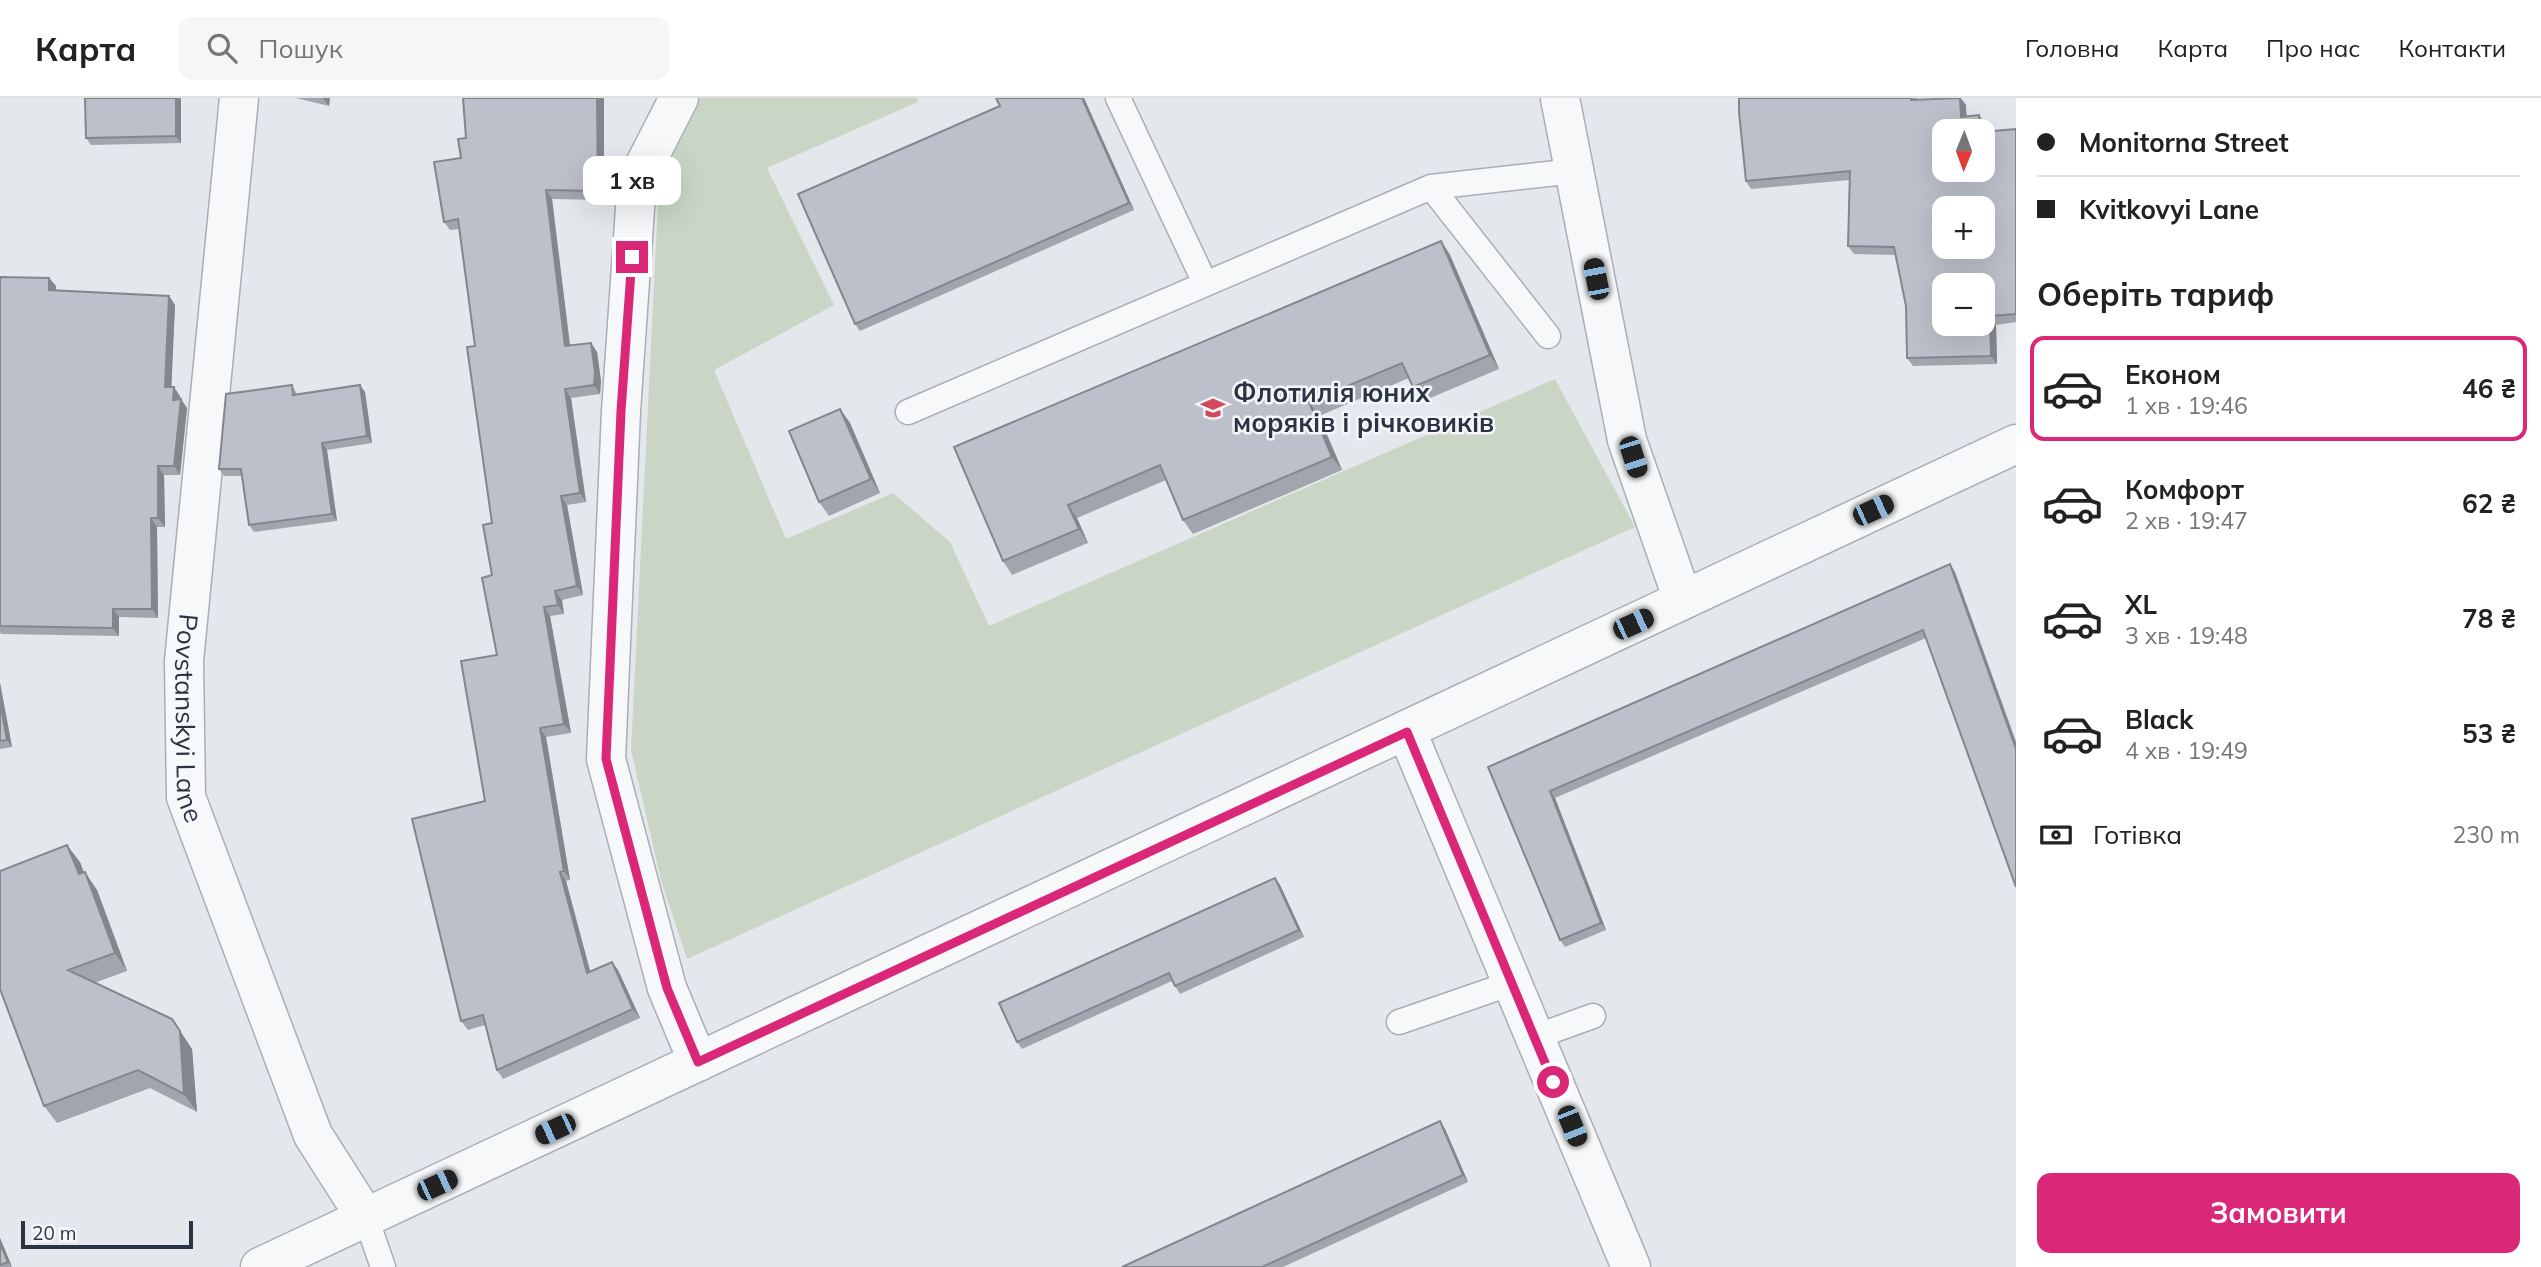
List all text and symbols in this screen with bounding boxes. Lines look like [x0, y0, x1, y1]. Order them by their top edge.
search box [179, 17, 669, 80]
text: Карта [35, 28, 137, 69]
icon: search [203, 29, 241, 67]
text: Пошук [259, 32, 343, 65]
text: Головна [2025, 33, 2119, 63]
text: Карта [2157, 33, 2228, 63]
text: Про нас [2266, 33, 2360, 63]
text: Контакти [2398, 33, 2506, 63]
north arrow [1932, 119, 1995, 182]
map controls [1932, 119, 1995, 336]
text: Monitorna Street [2079, 126, 2289, 159]
callout: 1 хв [583, 156, 681, 204]
text: 1 хв [609, 166, 655, 195]
text: Kvitkovyi Lane [2079, 193, 2259, 226]
button: + [1932, 196, 1995, 259]
route end [616, 241, 648, 273]
car [1582, 256, 1611, 302]
button: − [1932, 273, 1995, 336]
text: Оберіть тариф [2037, 274, 2274, 314]
icon: car [2041, 357, 2104, 420]
text: Економ [2125, 358, 2221, 391]
text: 46 ₴ [2462, 372, 2516, 405]
place label: Флотилія юних моряків і річковиків [1233, 376, 1494, 439]
text: 1 хв · 19:46 [2125, 391, 2248, 420]
school or university icon: Флотилія юних моряків і річковиків [1199, 394, 1227, 422]
car [1617, 434, 1650, 480]
icon: car [2041, 472, 2104, 535]
text: Комфорт [2125, 473, 2244, 506]
text: 62 ₴ [2462, 487, 2516, 520]
car [1850, 492, 1897, 528]
text: 2 хв · 19:47 [2125, 506, 2248, 535]
icon: car [2041, 587, 2104, 650]
text: XL [2125, 588, 2157, 621]
text: 78 ₴ [2462, 602, 2516, 635]
car [1610, 606, 1657, 642]
street label: Povstanskyi Lane [168, 612, 211, 827]
text: 3 хв · 19:48 [2125, 621, 2248, 650]
icon: car [2041, 702, 2104, 765]
text: Black [2125, 703, 2193, 736]
text: 53 ₴ [2462, 717, 2516, 750]
text: 4 хв · 19:49 [2125, 736, 2248, 765]
icon: cash [2037, 816, 2075, 854]
text: Готівка [2093, 818, 2182, 851]
text: 230 m [2452, 820, 2520, 849]
route start [1537, 1066, 1569, 1098]
car [1555, 1103, 1590, 1149]
car [532, 1111, 579, 1147]
car [414, 1167, 461, 1203]
button: Замовити [2037, 1173, 2520, 1253]
scale bar [21, 1218, 192, 1250]
text: 20 m [32, 1221, 76, 1245]

